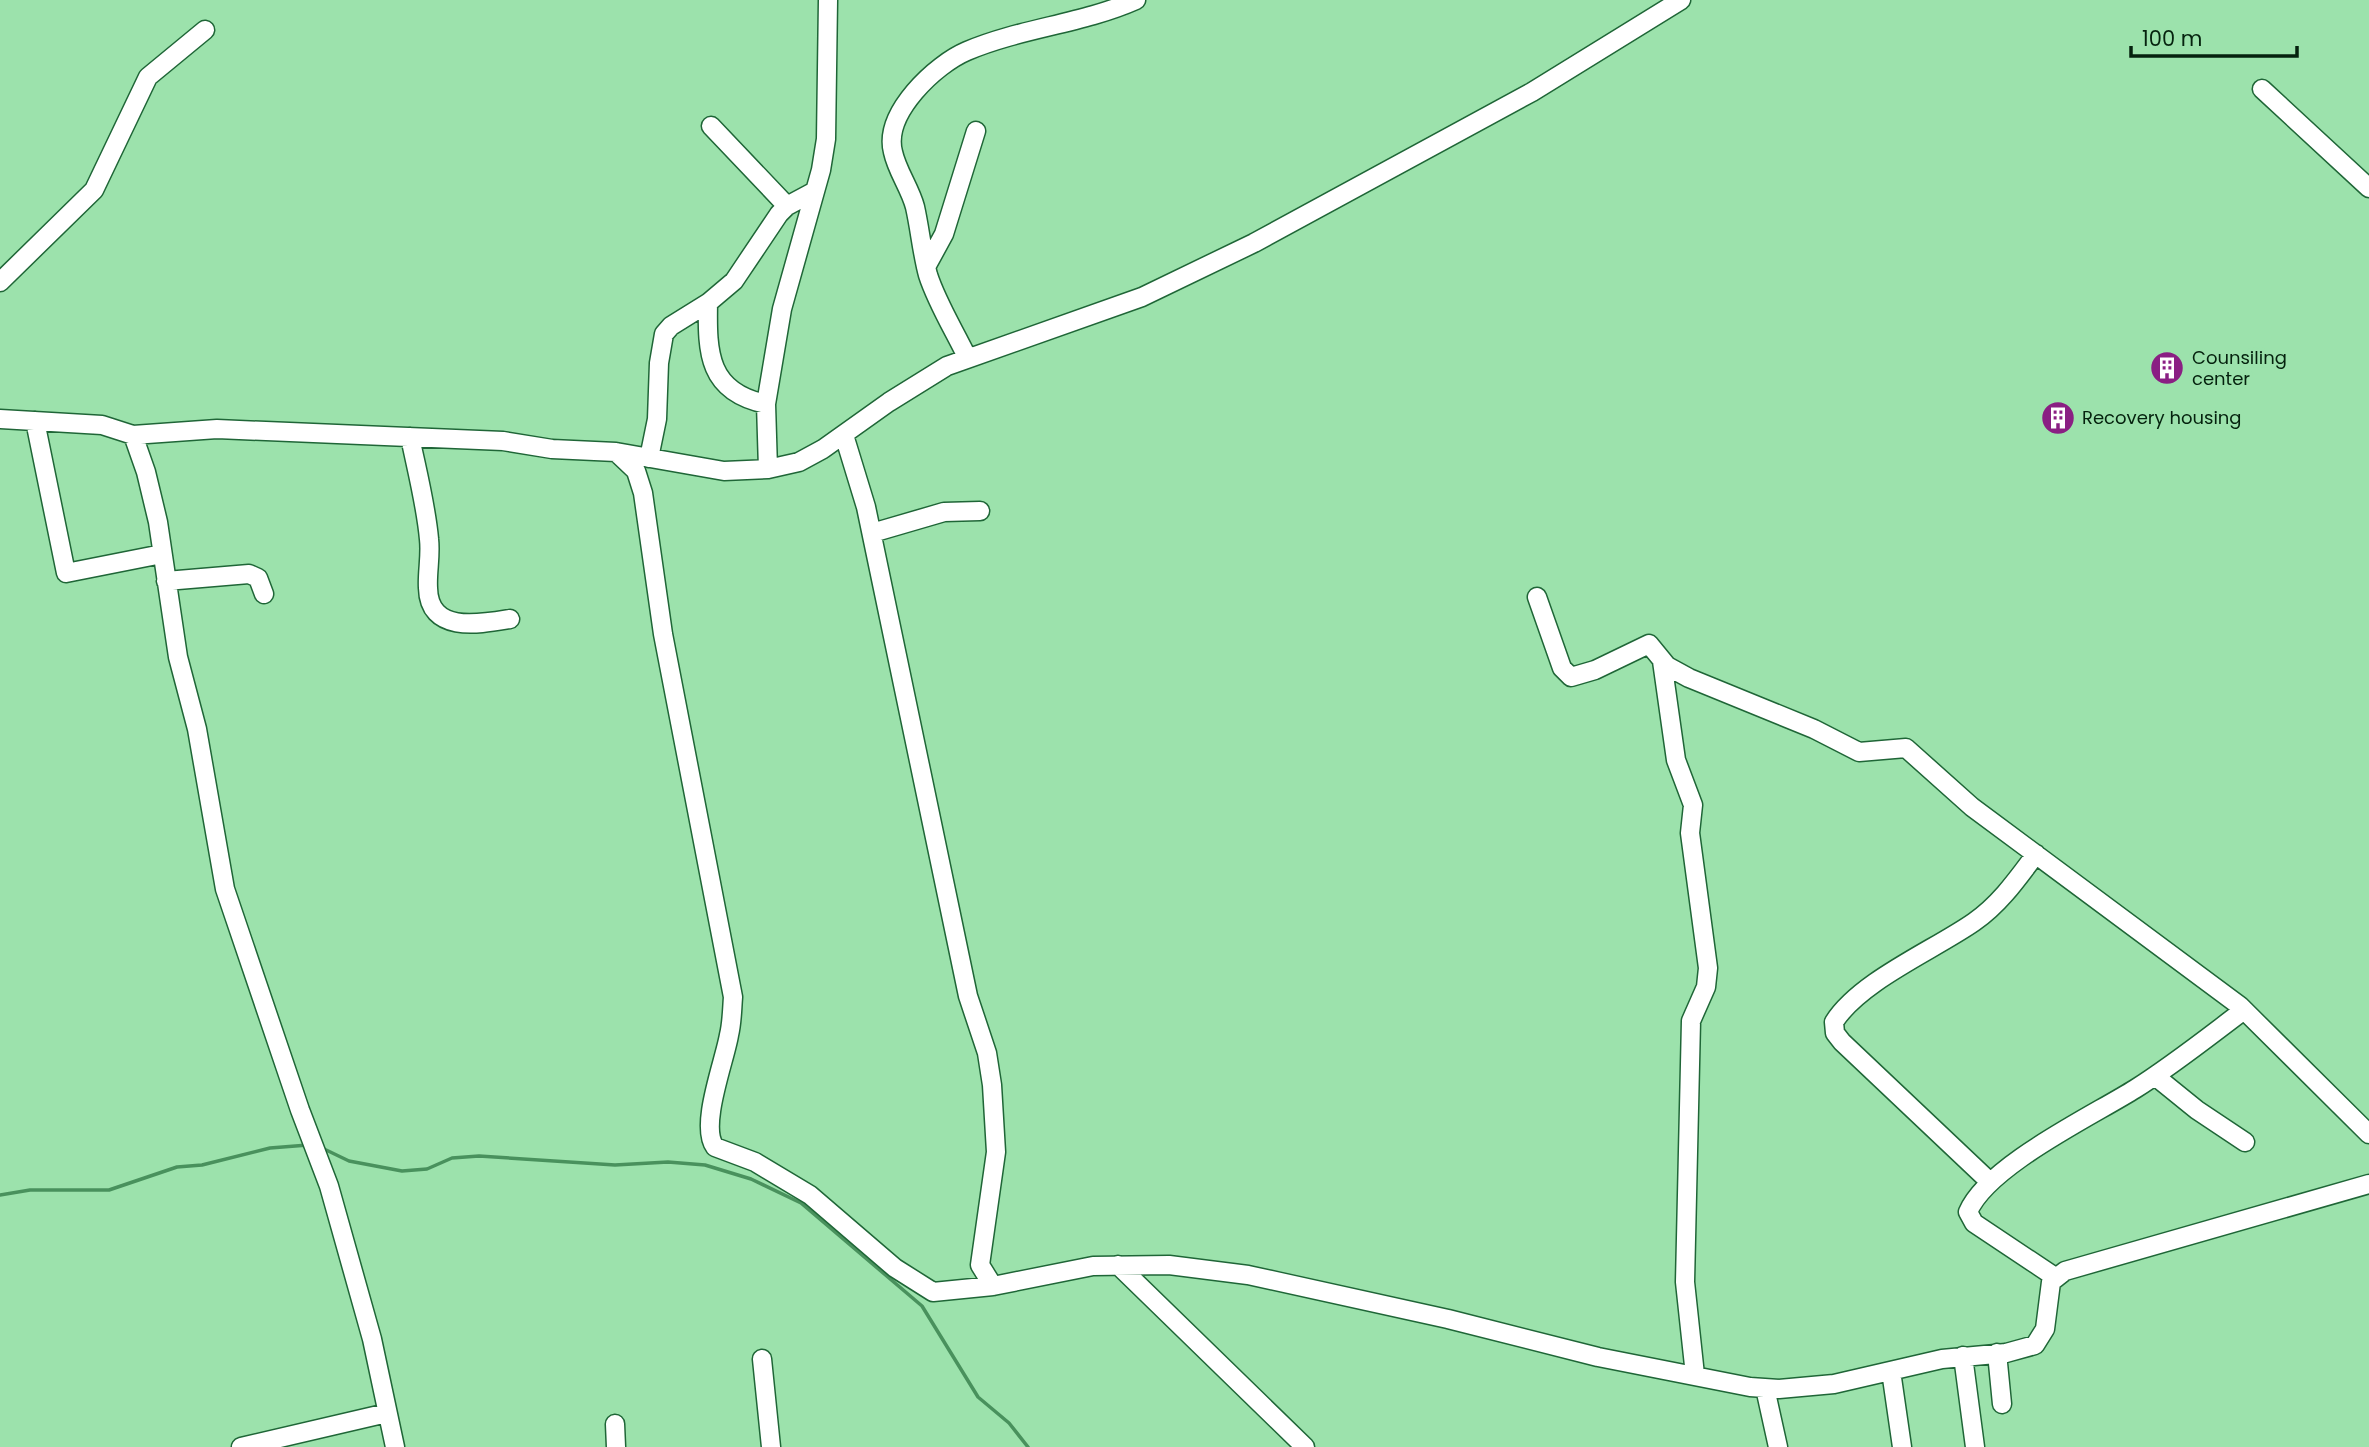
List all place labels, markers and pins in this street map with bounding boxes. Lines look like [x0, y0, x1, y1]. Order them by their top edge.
place label: Counsiling center [2192, 345, 2287, 391]
building icon: Counsiling center [2148, 349, 2186, 387]
building icon: Recovery housing [2039, 399, 2077, 437]
place label: Recovery housing [2082, 405, 2242, 430]

